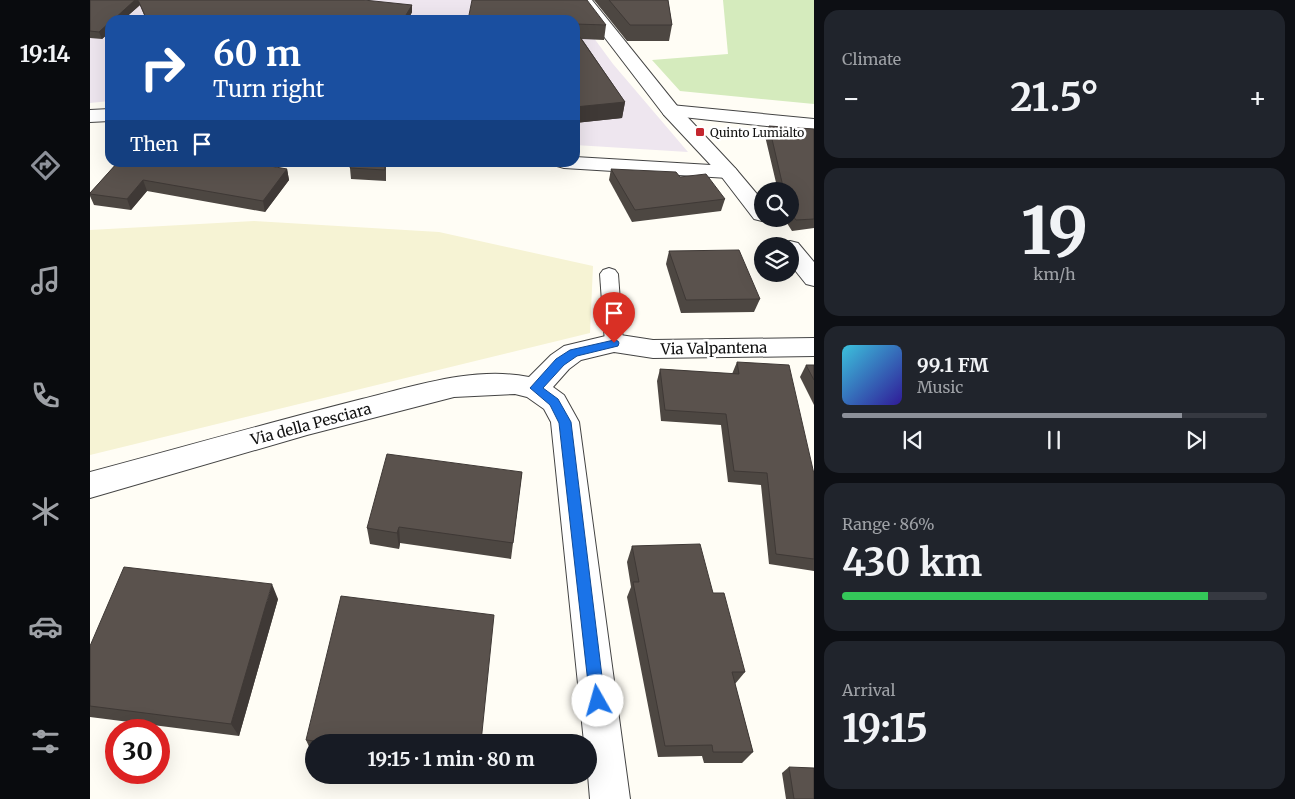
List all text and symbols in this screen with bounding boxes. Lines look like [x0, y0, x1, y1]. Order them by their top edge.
text: 60 m [213, 32, 301, 76]
icon: right [130, 35, 195, 100]
text: 19:14 [20, 40, 70, 68]
text: Climate [842, 49, 901, 69]
text: 21.5° [1010, 74, 1099, 121]
text: Turn right [213, 75, 324, 103]
text: − [842, 80, 861, 116]
text: + [1248, 80, 1267, 116]
place label: Quinto Lumialto [710, 125, 804, 140]
marker: Quinto Lumialto [694, 126, 706, 138]
icon: arrive [188, 130, 216, 158]
text: Then [130, 132, 178, 156]
icon: directions [28, 148, 63, 183]
map controls [754, 182, 799, 282]
button: search [754, 182, 799, 227]
text: 19 [1021, 190, 1088, 272]
button: layers [754, 237, 799, 282]
icon: music [28, 263, 63, 298]
text: km/h [1033, 264, 1076, 284]
pin [593, 292, 635, 343]
icon: arrive [600, 299, 628, 327]
street label: Via Valpantena [660, 338, 767, 358]
text: 99.1 FM [917, 353, 989, 377]
text: Music [917, 377, 963, 397]
icon: phone [28, 378, 63, 413]
street label: Via della Pesciara [248, 399, 373, 449]
icon: previous [899, 426, 927, 454]
icon: pause [1040, 426, 1068, 454]
icon: next [1182, 426, 1210, 454]
icon: climate [28, 494, 63, 529]
text: Range · 86% [842, 514, 934, 534]
text: 430 km [842, 539, 982, 586]
icon: car [28, 609, 63, 644]
position arrow [571, 674, 623, 726]
text: Arrival [842, 680, 895, 700]
text: 19:15 [842, 705, 928, 752]
speed limit sign: 30 [105, 719, 170, 784]
icon: filters [28, 724, 63, 759]
text: 19:15 · 1 min · 80 m [367, 747, 535, 771]

